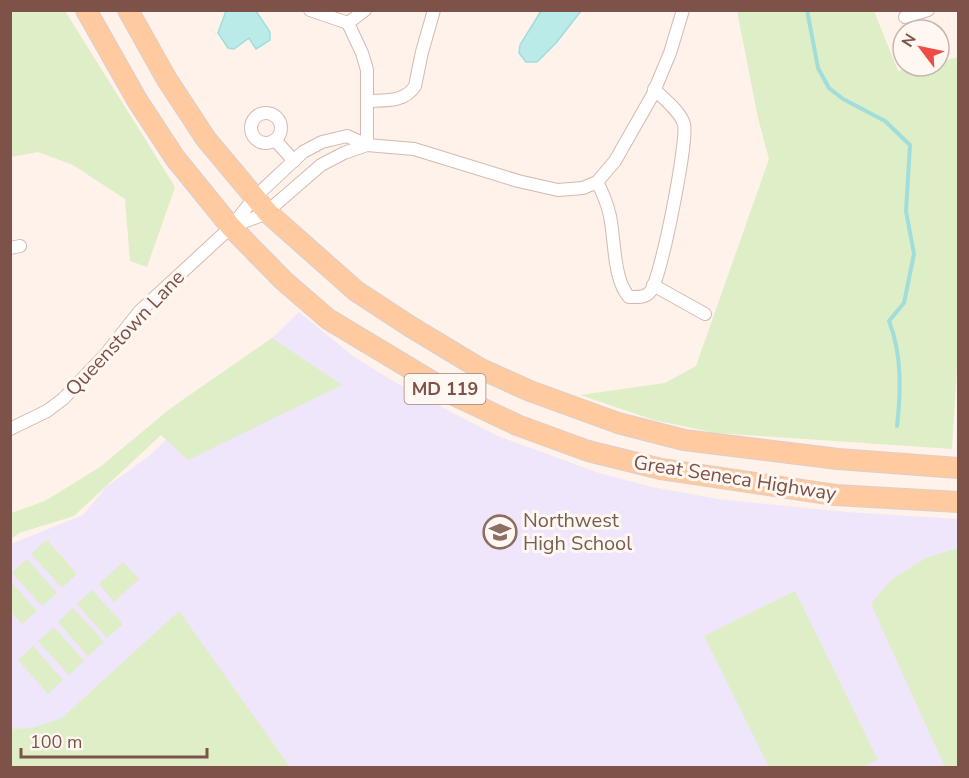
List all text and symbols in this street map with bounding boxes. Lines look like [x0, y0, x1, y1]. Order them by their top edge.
north arrow [891, 18, 951, 78]
text: N [897, 30, 922, 51]
street label: Queenstown Lane [59, 264, 191, 402]
road number: MD 119 [404, 374, 486, 404]
street label: Great Seneca Highway [632, 449, 839, 507]
place label: Northwest High School [523, 507, 632, 557]
school or university icon: Northwest High School [482, 514, 518, 550]
scale bar [21, 721, 207, 759]
text: 100 m [30, 730, 82, 754]

